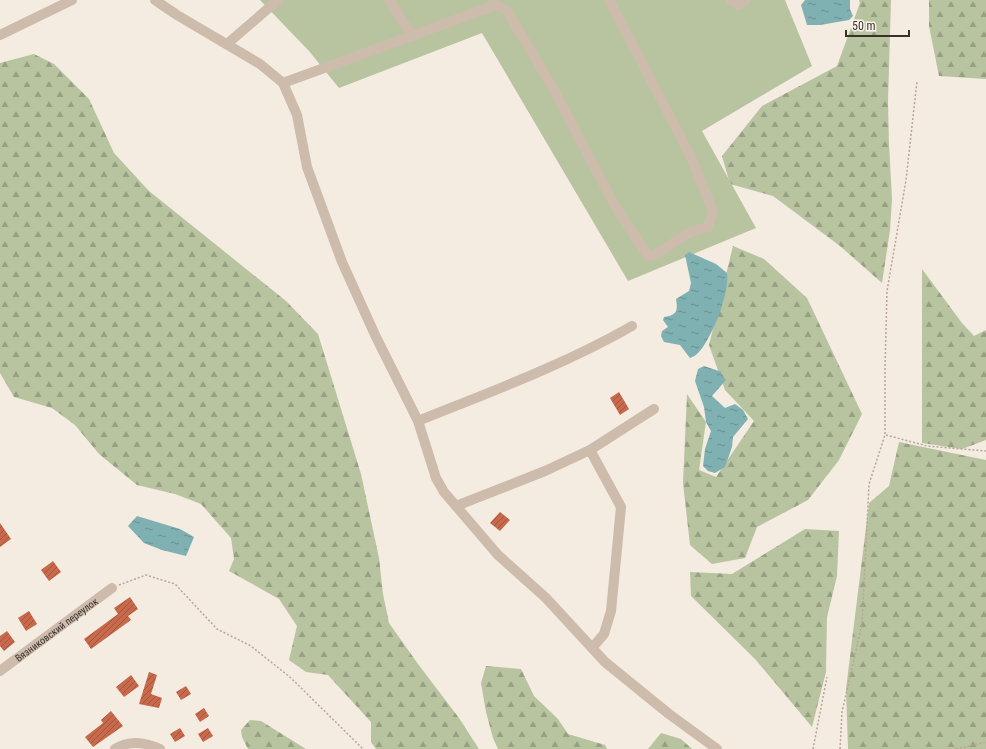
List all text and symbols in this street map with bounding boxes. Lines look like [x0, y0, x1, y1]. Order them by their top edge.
scale bar [846, 12, 909, 38]
text: 50 m [852, 19, 876, 33]
street label: Вязниковский переулок [13, 595, 100, 663]

